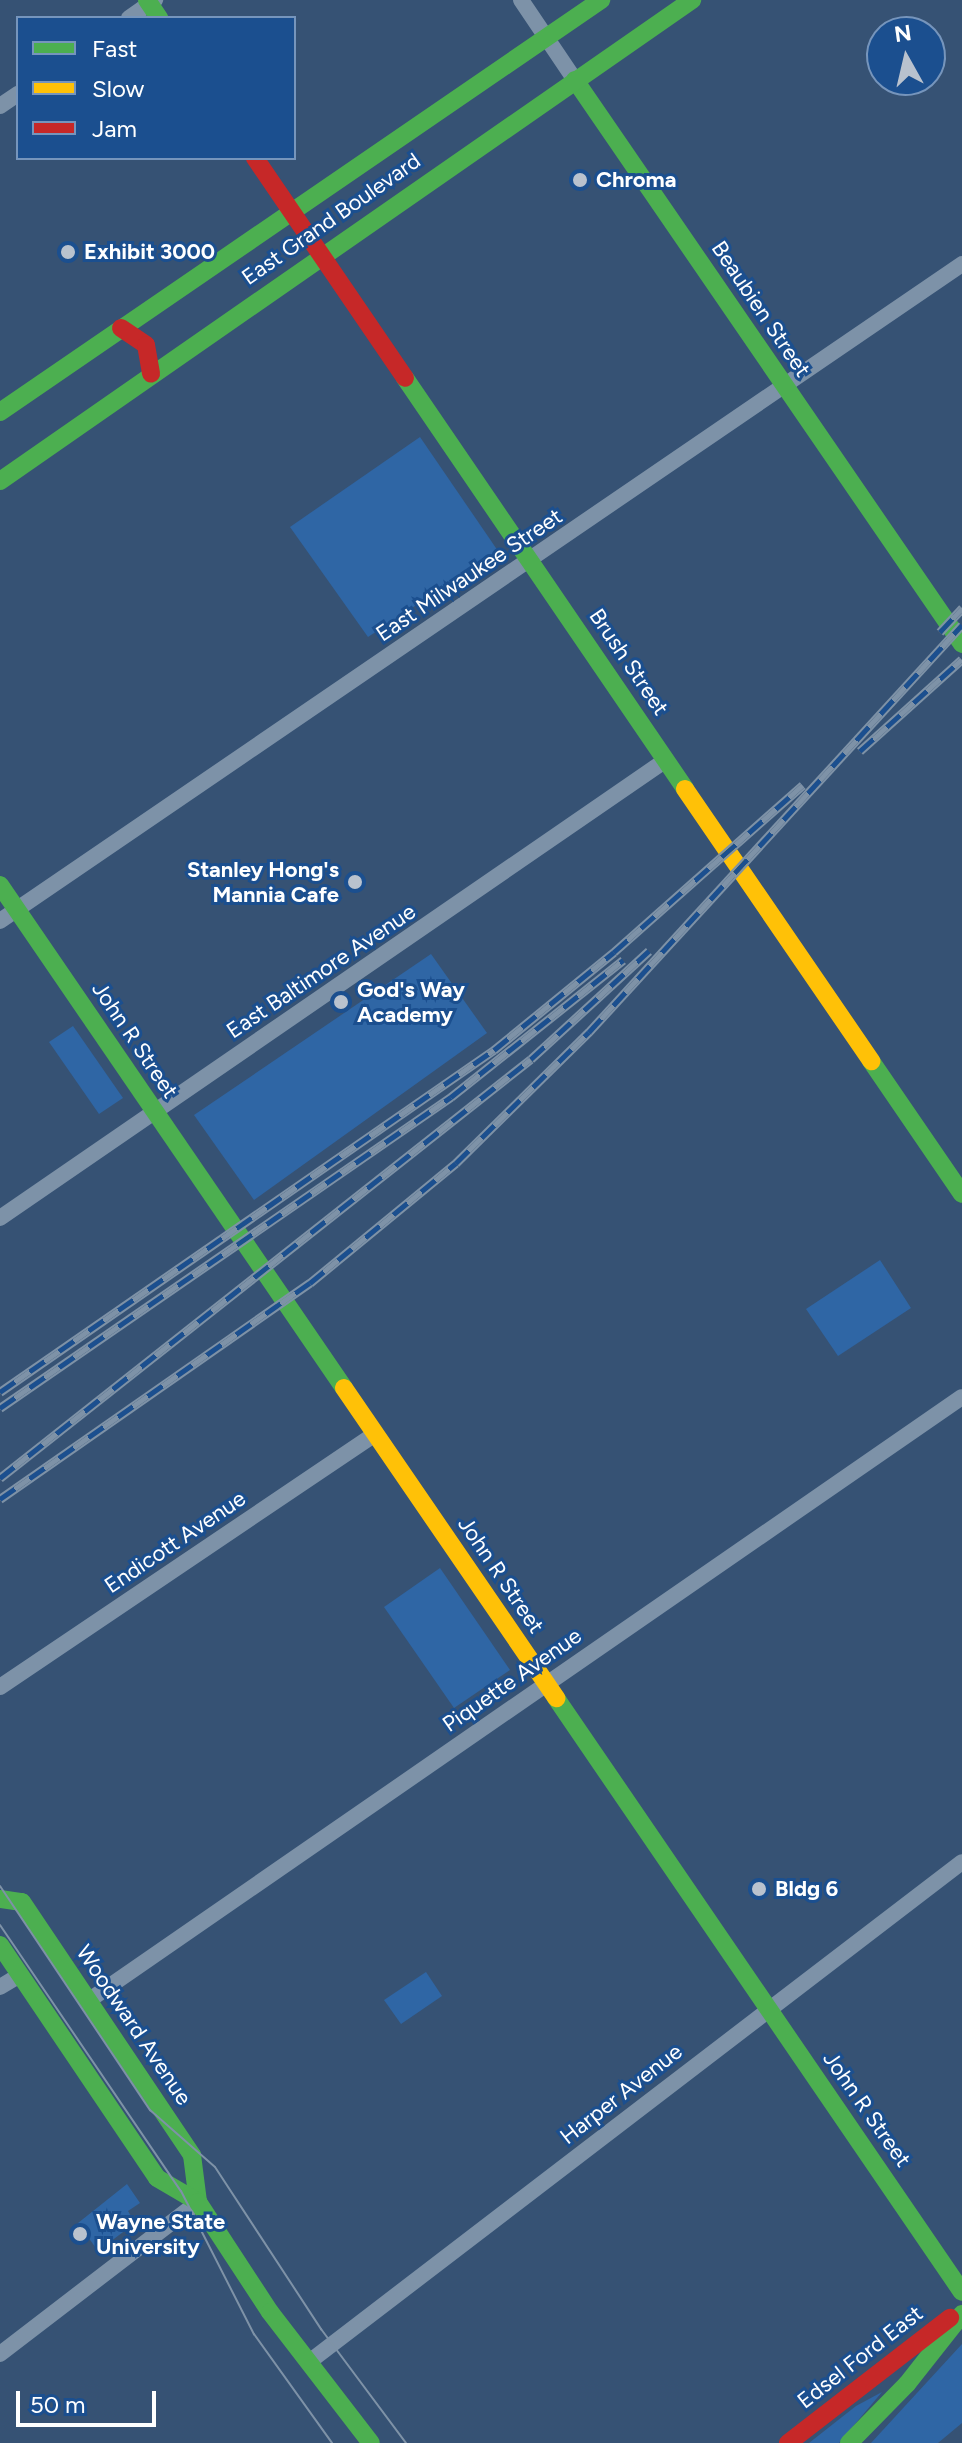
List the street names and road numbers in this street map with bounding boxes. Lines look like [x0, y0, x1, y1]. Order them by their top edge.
street label: East Grand Boulevard [237, 147, 425, 291]
street label: Beaubien Street [706, 236, 816, 382]
street label: East Milwaukee Street [371, 503, 567, 647]
street label: Brush Street [584, 604, 674, 720]
street label: East Baltimore Avenue [222, 898, 420, 1044]
street label: John R Street [86, 977, 184, 1103]
street label: Endicott Avenue [99, 1485, 251, 1599]
street label: John R Street [452, 1512, 550, 1638]
street label: Piquette Avenue [438, 1622, 586, 1738]
street label: Woodward Avenue [71, 1940, 197, 2110]
street label: Harper Avenue [555, 2038, 687, 2150]
street label: John R Street [818, 2046, 916, 2172]
street label: Edsel Ford East [792, 2300, 928, 2414]

